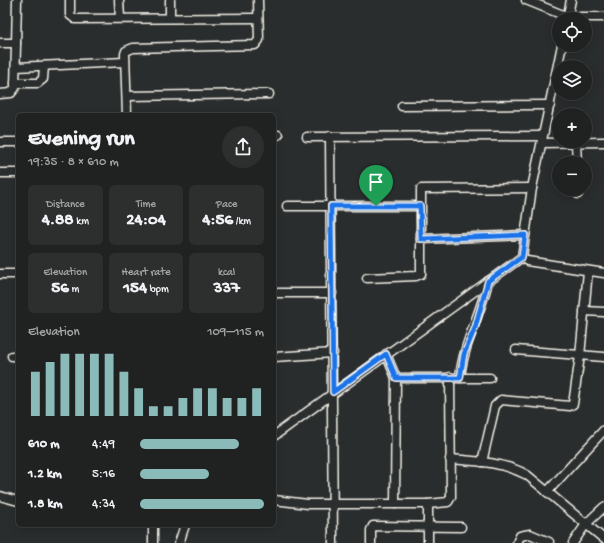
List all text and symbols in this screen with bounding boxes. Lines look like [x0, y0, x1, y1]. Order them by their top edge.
map controls [552, 12, 592, 196]
button: locate [552, 12, 592, 52]
button: layers [552, 60, 592, 100]
button: + [552, 108, 592, 148]
button: share [222, 126, 264, 168]
text: Evening run [28, 127, 135, 153]
text: 19:35 · 8 × 610 m [28, 155, 119, 170]
button: − [552, 156, 592, 196]
pin [359, 165, 393, 206]
icon: arrive [365, 171, 387, 193]
text: Distance [46, 199, 85, 211]
text: Time [136, 199, 156, 211]
text: Pace [216, 199, 237, 211]
text: 4.88 [42, 211, 74, 231]
text: 24:04 [126, 211, 166, 231]
text: 4:56 [202, 211, 233, 231]
text: km [74, 216, 89, 228]
text: /km [233, 216, 251, 228]
text: Elevation [43, 267, 87, 279]
text: Heart rate [121, 267, 171, 279]
text: kcal [218, 267, 235, 279]
text: 56 [51, 279, 69, 299]
text: 154 [123, 279, 147, 299]
text: 337 [213, 279, 240, 299]
text: m [69, 284, 79, 296]
text: bpm [147, 284, 169, 296]
text: Elevation [28, 325, 80, 340]
text: 109–115 m [207, 325, 264, 340]
text: 610 m [28, 437, 60, 452]
text: 4:49 [92, 437, 115, 452]
text: 1.2 km [28, 467, 62, 482]
text: 5:16 [92, 467, 115, 482]
text: 1.8 km [28, 497, 63, 512]
text: 4:34 [92, 497, 115, 512]

